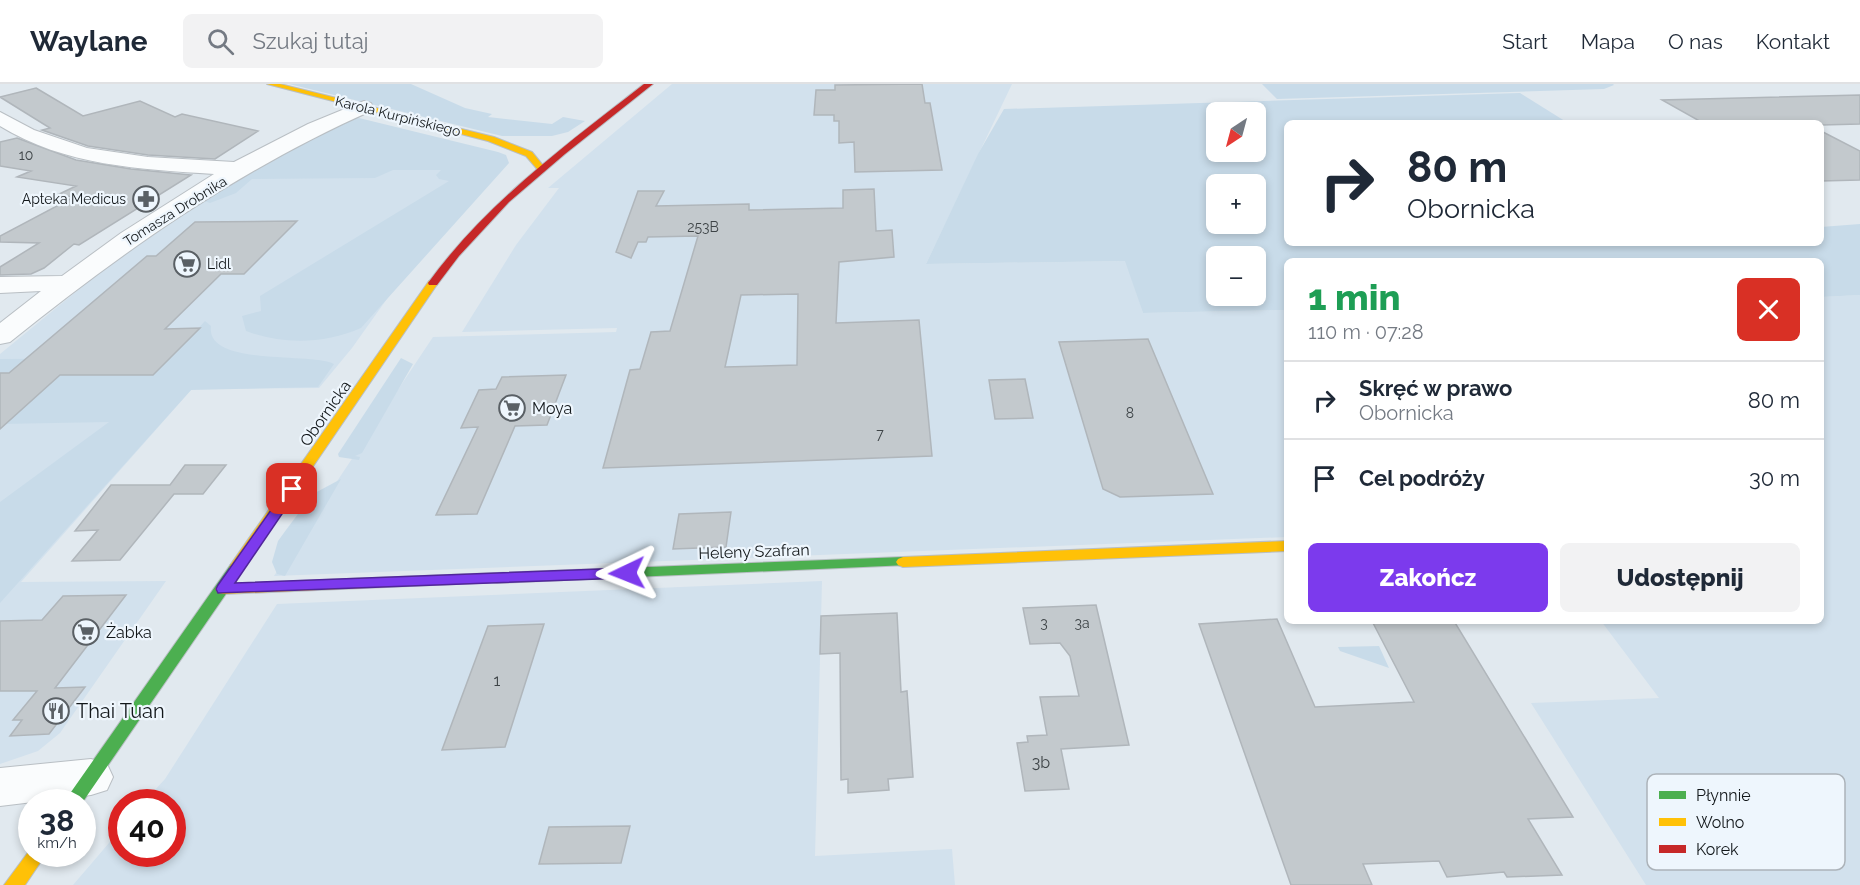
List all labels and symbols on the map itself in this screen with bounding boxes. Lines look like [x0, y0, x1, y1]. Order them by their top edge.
street label: Karola Kurpińskiego [334, 93, 462, 139]
north arrow [1206, 102, 1266, 162]
house number: 10 [19, 147, 33, 163]
street label: Tomasza Drobnika [120, 173, 230, 249]
pharmacy icon: Apteka Medicus [131, 184, 161, 214]
place label: Apteka Medicus [22, 191, 126, 207]
house number: 253B [687, 219, 719, 235]
supermarket icon: Lidl [172, 249, 202, 279]
place label: Lidl [207, 256, 231, 272]
street label: Obornicka [296, 377, 355, 450]
supermarket icon: Moya [497, 393, 527, 423]
place label: Moya [532, 399, 572, 418]
house number: 8 [1126, 405, 1134, 421]
house number: 7 [876, 426, 884, 442]
pin [266, 463, 317, 514]
street label: Heleny Szafran [698, 540, 810, 563]
position arrow [595, 541, 659, 605]
house number: 3 [1040, 615, 1048, 631]
house number: 3a [1074, 615, 1090, 631]
supermarket icon: Żabka [71, 617, 101, 647]
place label: Żabka [106, 622, 152, 642]
house number: 1 [494, 671, 501, 690]
restaurant icon: Thai Tuan [41, 696, 71, 726]
place label: Thai Tuan [76, 699, 165, 723]
house number: 3b [1032, 753, 1050, 772]
legend [1647, 774, 1845, 870]
text: Płynnie [1696, 786, 1751, 805]
speed limit sign: 40 [108, 789, 186, 867]
text: Wolno [1696, 813, 1744, 832]
text: Korek [1696, 840, 1739, 859]

